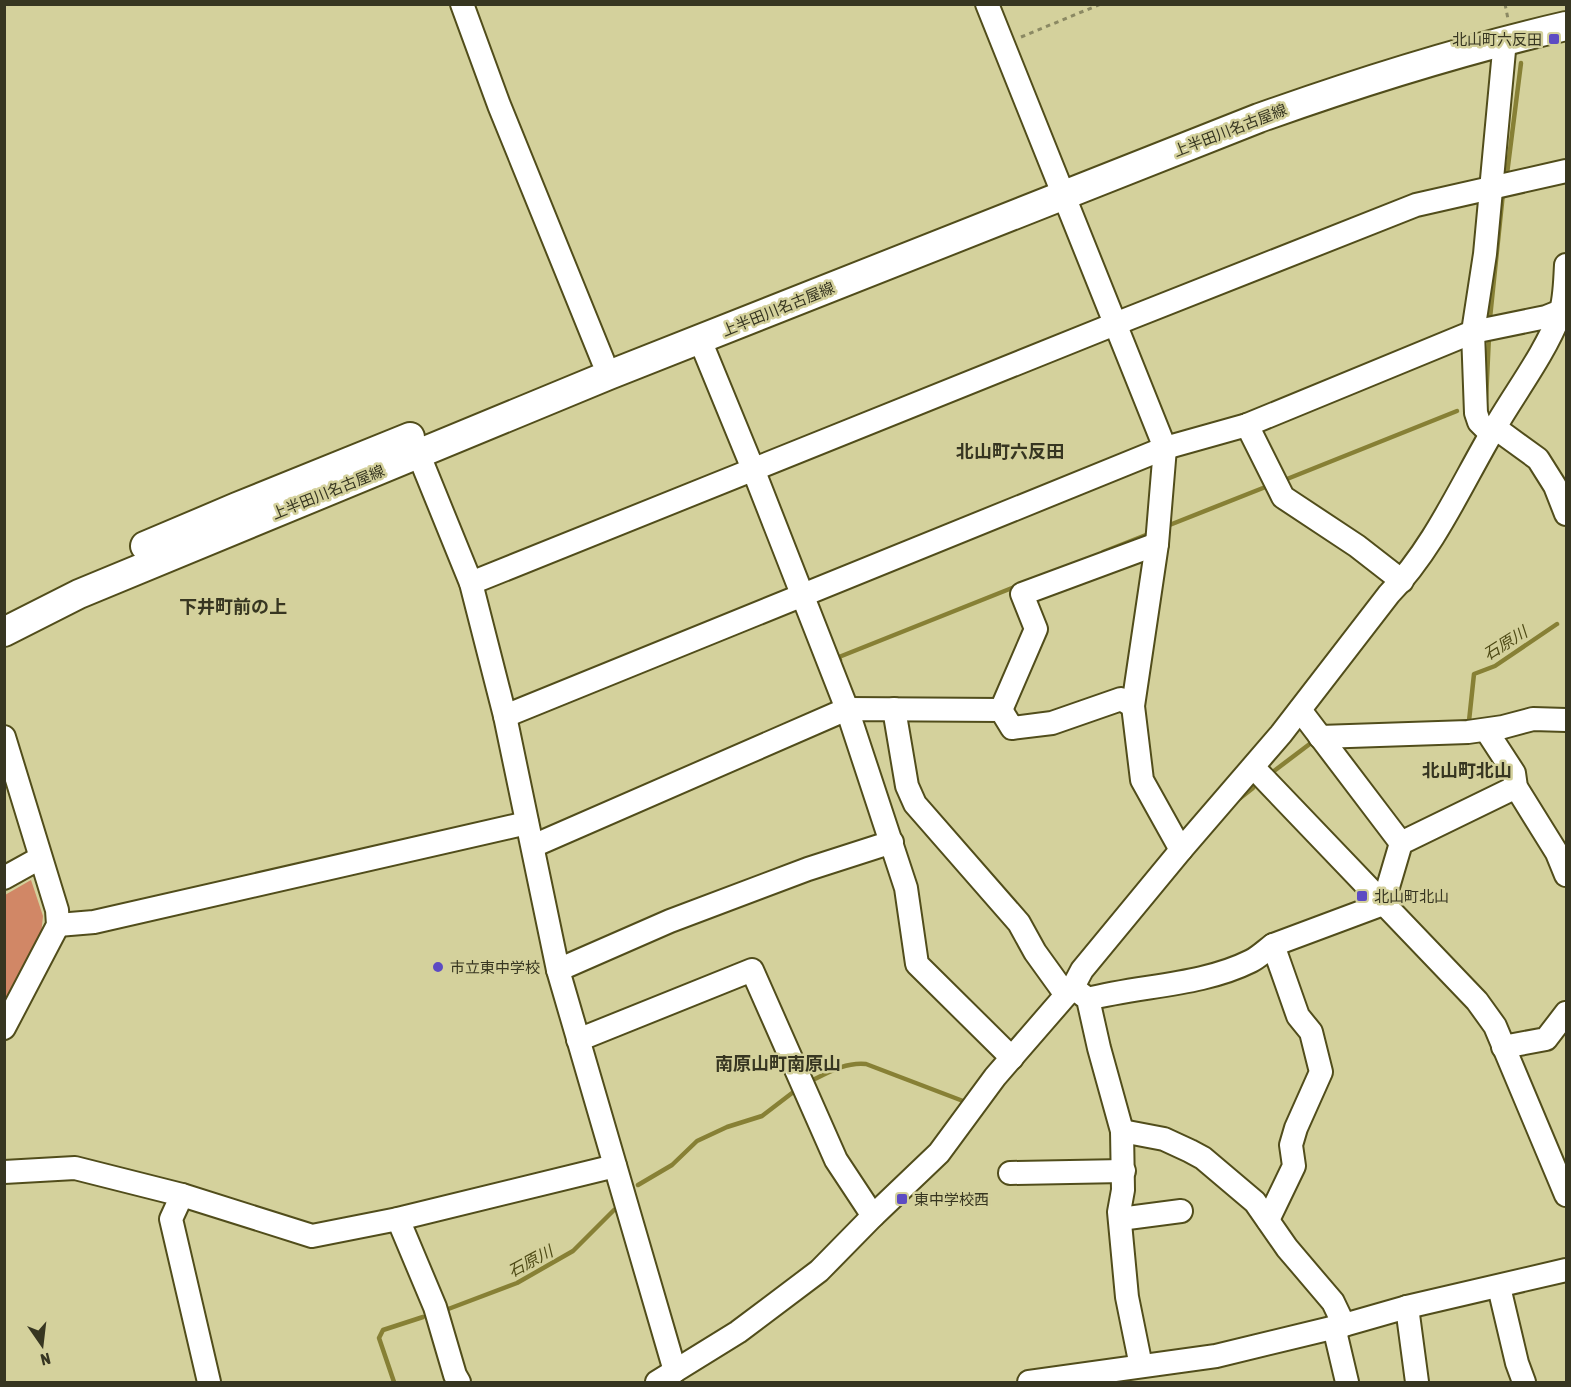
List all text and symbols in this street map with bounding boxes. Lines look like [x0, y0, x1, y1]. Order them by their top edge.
place label: 北山町六反田 [1452, 31, 1542, 48]
marker: 北山町六反田 [1547, 32, 1561, 46]
street label: 上半田川名古屋線 [1171, 101, 1289, 159]
street label: 上半田川名古屋線 [719, 279, 837, 339]
district label: 北山町六反田 [956, 441, 1064, 462]
street label: 上半田川名古屋線 [269, 462, 387, 522]
district label: 下井町前の上 [179, 596, 287, 617]
water label: 石原川 [1480, 622, 1532, 663]
district label: 北山町北山 [1422, 760, 1512, 781]
place label: 北山町北山 [1374, 888, 1449, 905]
marker: 北山町北山 [1355, 889, 1369, 903]
place label: 市立東中学校 [450, 959, 540, 976]
marker: 市立東中学校 [431, 960, 445, 974]
district label: 南原山町南原山 [715, 1053, 841, 1074]
place label: 東中学校西 [914, 1191, 989, 1208]
marker: 東中学校西 [895, 1192, 909, 1206]
water label: 石原川 [505, 1241, 557, 1280]
north arrow [12, 1315, 72, 1375]
text: N [39, 1350, 52, 1369]

